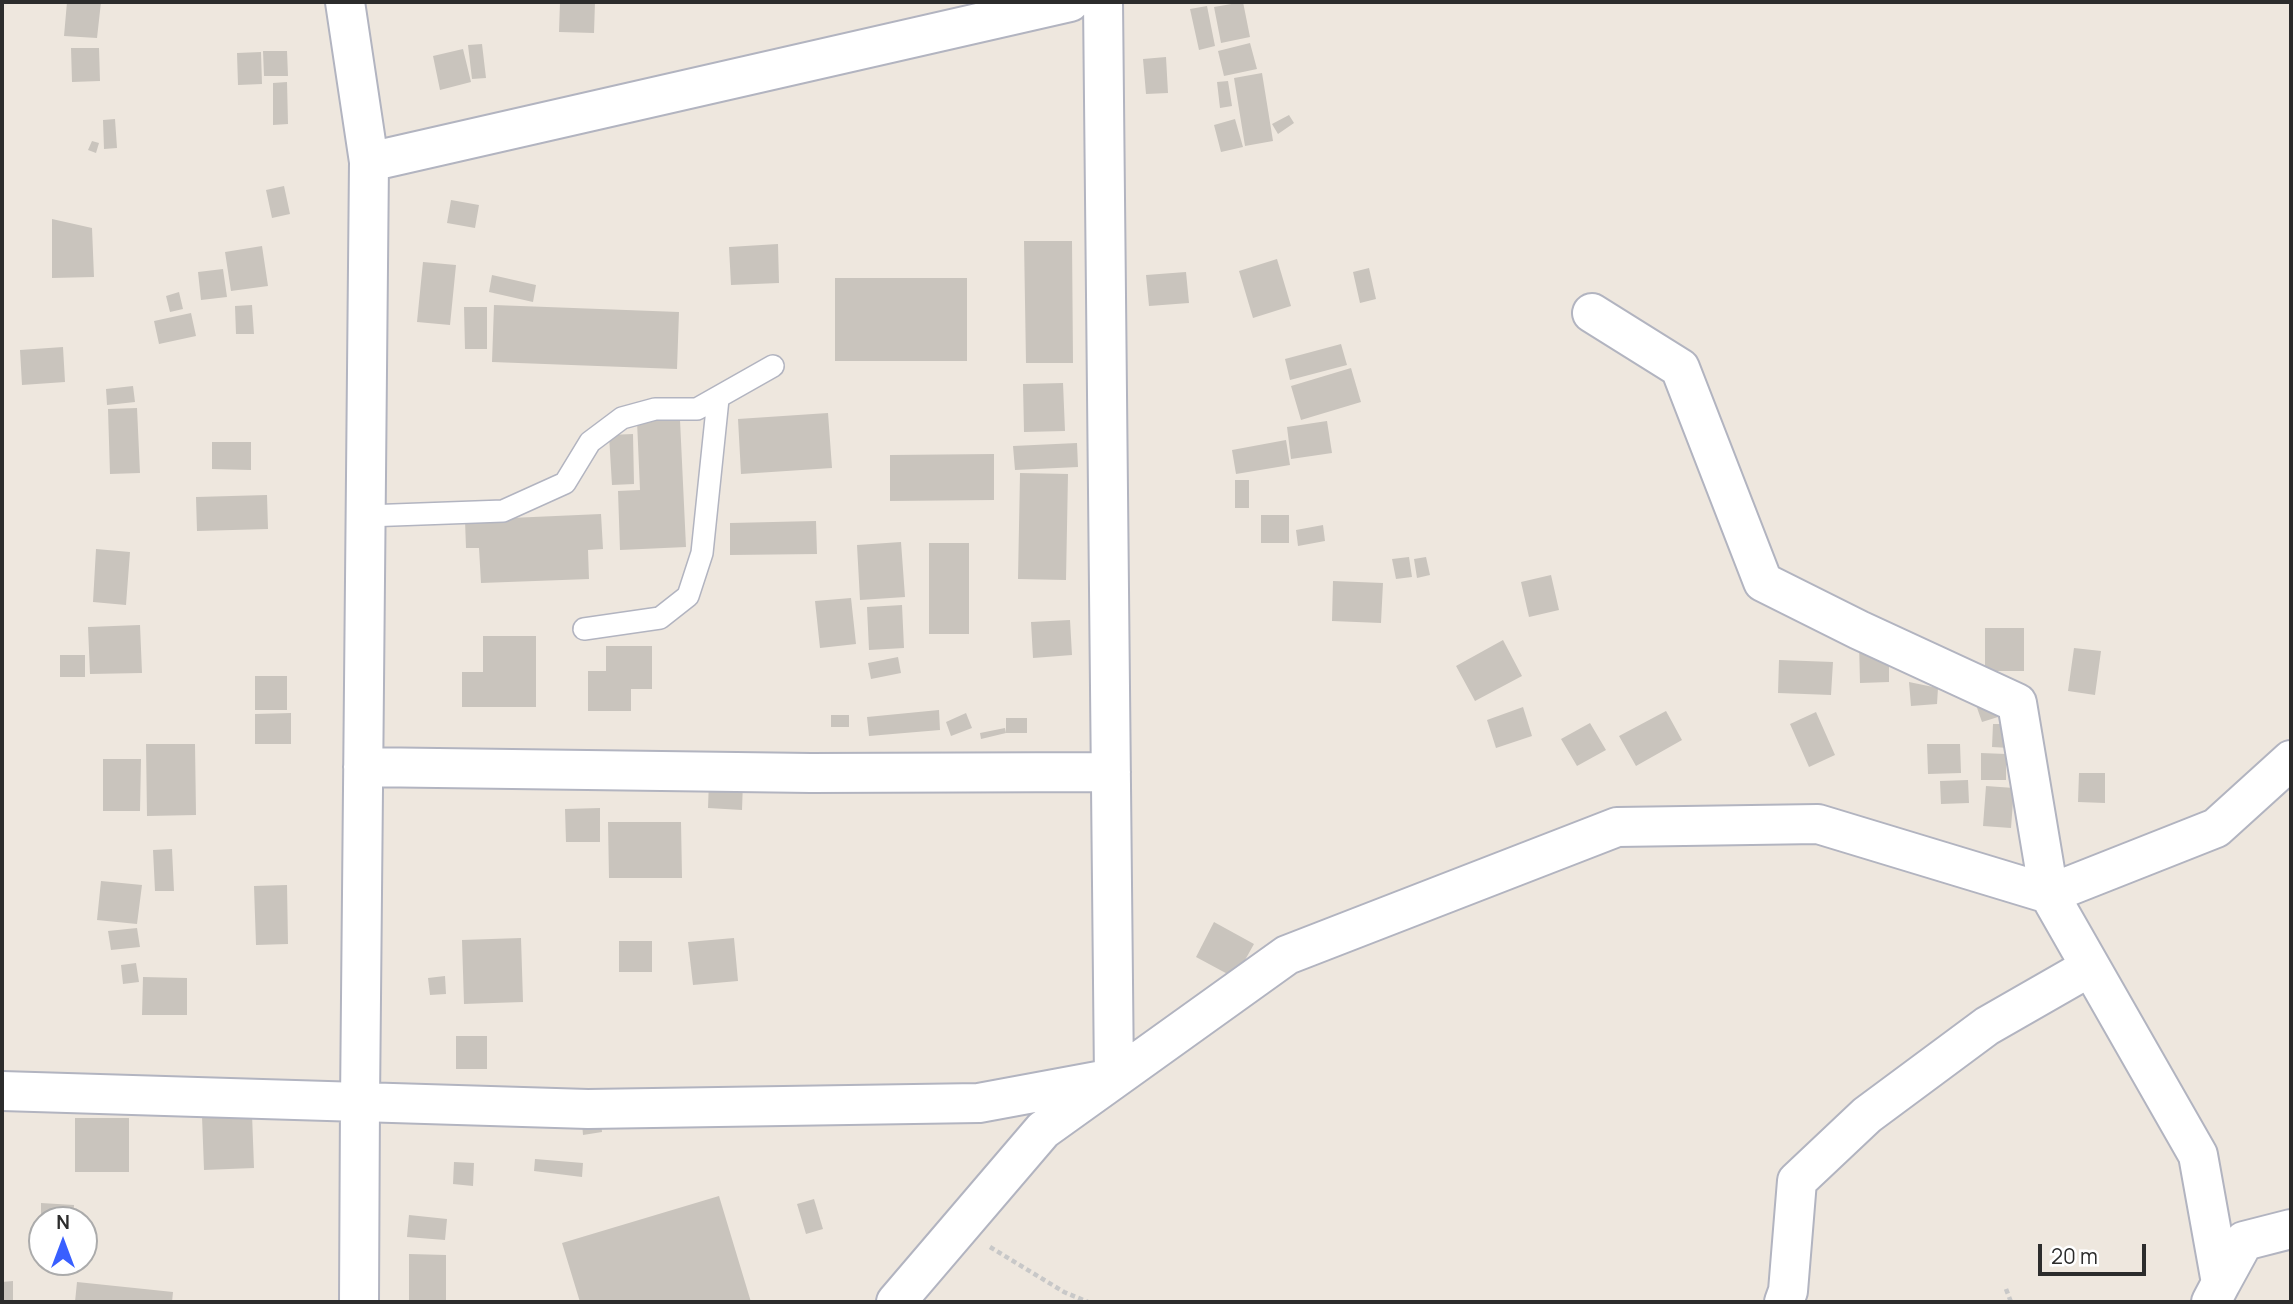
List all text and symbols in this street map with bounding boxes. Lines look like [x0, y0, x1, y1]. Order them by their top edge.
north arrow [28, 1206, 98, 1276]
text: N [56, 1209, 70, 1235]
scale bar [2041, 1230, 2150, 1274]
text: 20 m [2051, 1242, 2098, 1270]

